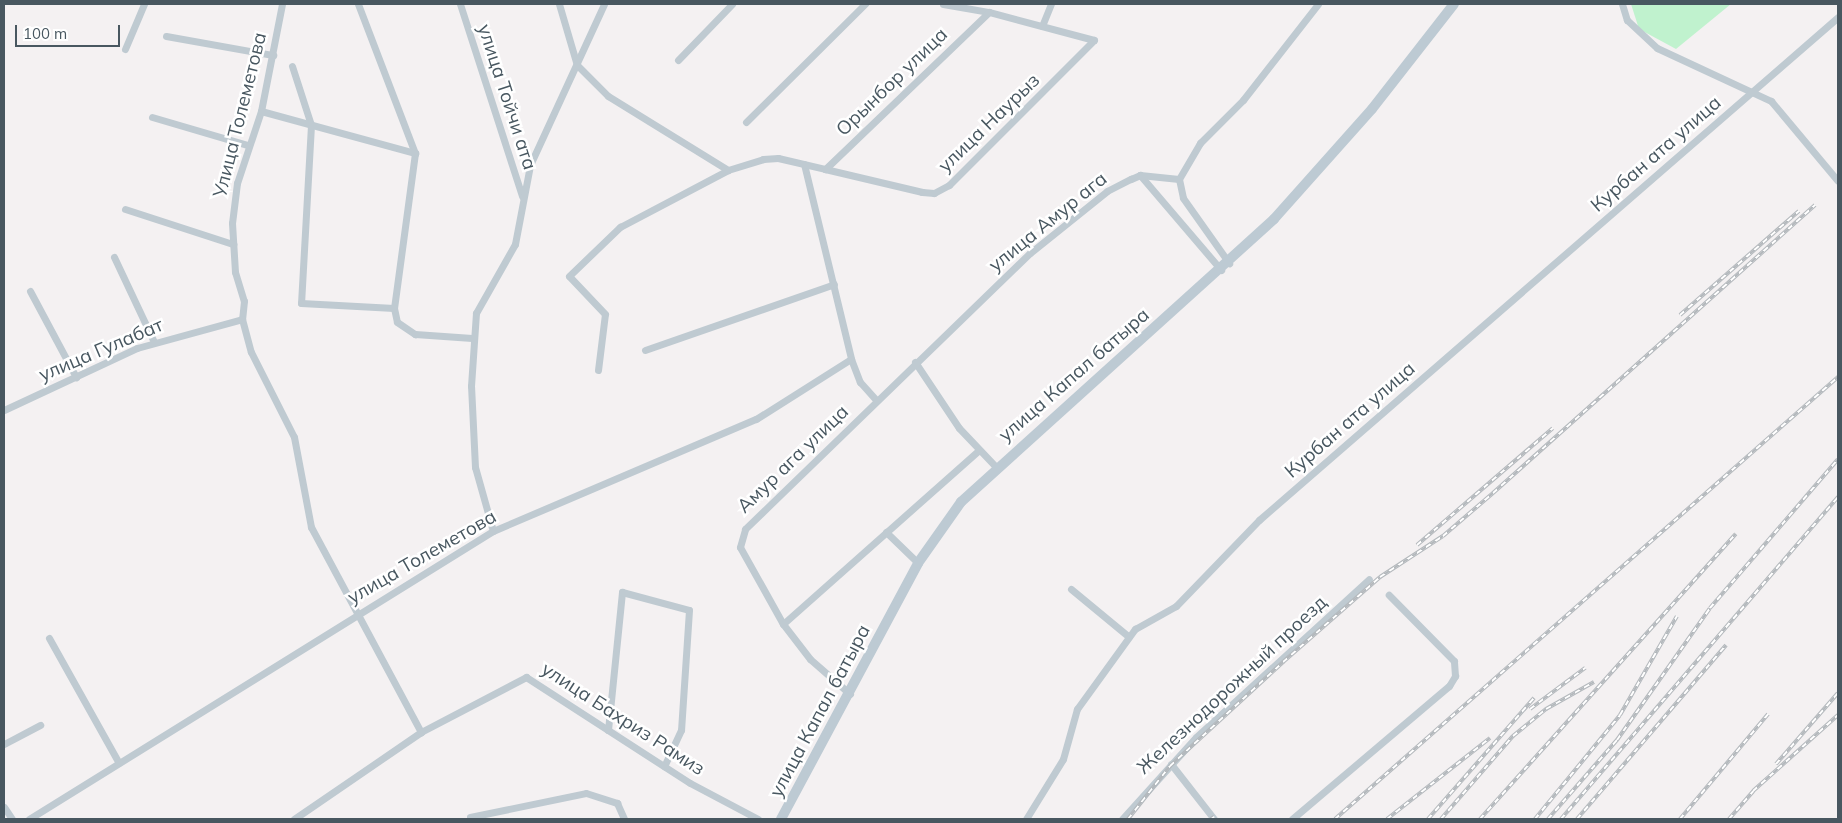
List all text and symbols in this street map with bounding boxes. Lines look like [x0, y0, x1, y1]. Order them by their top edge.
scale bar [18, 15, 122, 47]
street label: улица Тойчи ата [473, 21, 541, 173]
street label: Орынбор улица [832, 23, 952, 141]
text: 100 m [23, 24, 67, 43]
street label: Улица Толеметова [208, 30, 272, 200]
street label: улица Наурыз [934, 69, 1044, 177]
street label: Курбан ата улица [1586, 91, 1726, 217]
street label: улица Амур ага [984, 167, 1112, 277]
street label: улица Капал батыра [994, 303, 1154, 447]
street label: улица Гулабат [35, 314, 167, 386]
street label: Курбан ата улица [1280, 357, 1420, 483]
street label: Амур ага улица [733, 400, 853, 518]
street label: улица Толеметова [344, 505, 500, 609]
street label: Железнодорожный проезд [1132, 591, 1332, 779]
street label: улица Капал батыра [765, 621, 875, 801]
street label: улица Бахриз Рамиз [537, 658, 709, 780]

